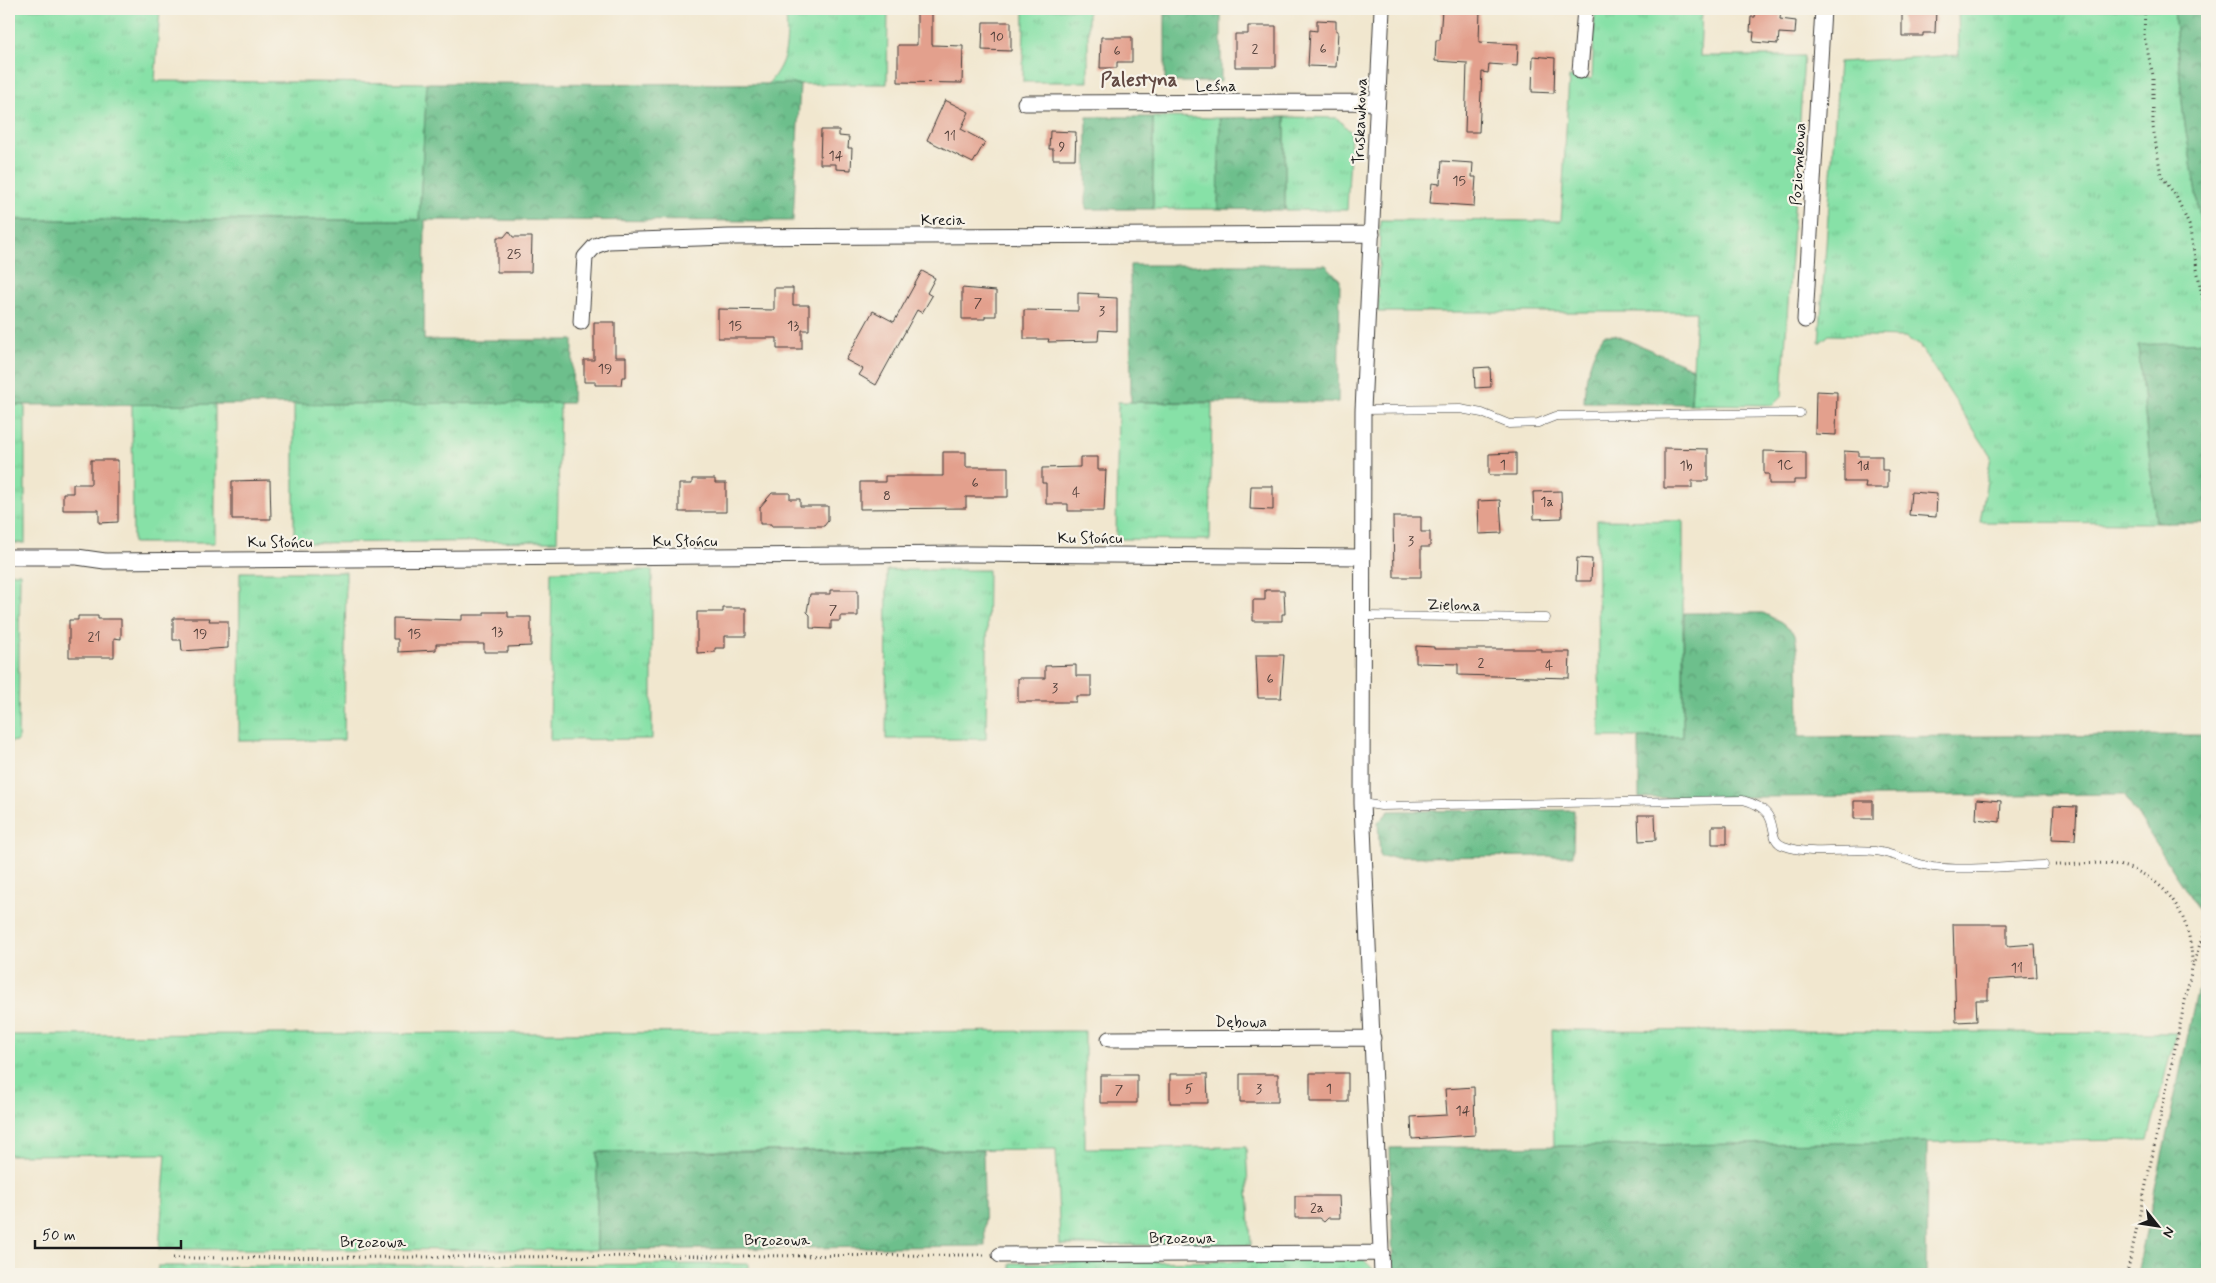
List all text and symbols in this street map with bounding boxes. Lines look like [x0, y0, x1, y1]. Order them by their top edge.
house number: 10 [990, 28, 1004, 46]
house number: 2 [1252, 40, 1259, 58]
house number: 6 [1319, 40, 1327, 58]
house number: 6 [1113, 42, 1121, 60]
district label: Palestyna [1101, 68, 1178, 94]
street label: Leśna [1195, 76, 1237, 97]
street label: Truskawkowa [1348, 77, 1373, 165]
street label: Poziomkowa [1786, 122, 1811, 206]
house number: 11 [944, 127, 956, 145]
house number: 9 [1059, 138, 1066, 156]
house number: 14 [829, 147, 844, 165]
house number: 15 [1452, 172, 1466, 190]
street label: Krecia [921, 210, 966, 231]
house number: 25 [507, 245, 521, 263]
house number: 7 [974, 294, 983, 312]
house number: 3 [1099, 302, 1105, 320]
house number: 15 [728, 317, 742, 335]
house number: 13 [787, 317, 799, 335]
house number: 19 [598, 360, 612, 378]
house number: 1 [1500, 456, 1506, 474]
house number: 1C [1777, 456, 1793, 474]
house number: 1b [1679, 457, 1693, 475]
house number: 1d [1857, 457, 1869, 475]
house number: 6 [971, 474, 979, 492]
house number: 4 [1072, 484, 1080, 502]
house number: 8 [883, 487, 891, 505]
house number: 1a [1540, 493, 1554, 511]
street label: Ku Słońcu [1057, 528, 1123, 549]
street label: Ku Słońcu [652, 531, 718, 552]
street label: Ku Słońcu [247, 532, 313, 553]
house number: 3 [1408, 532, 1414, 550]
street label: Zielona [1427, 595, 1481, 616]
house number: 7 [829, 601, 838, 619]
house number: 13 [491, 623, 503, 641]
house number: 19 [193, 625, 207, 643]
house number: 15 [407, 625, 421, 643]
house number: 21 [88, 628, 100, 646]
house number: 2 [1478, 654, 1485, 672]
house number: 4 [1545, 657, 1553, 675]
house number: 6 [1266, 670, 1274, 688]
house number: 3 [1052, 679, 1058, 697]
house number: 11 [2011, 959, 2023, 977]
street label: Dębowa [1215, 1012, 1267, 1033]
house number: 5 [1185, 1080, 1193, 1098]
house number: 3 [1256, 1080, 1262, 1098]
house number: 1 [1326, 1080, 1332, 1098]
house number: 7 [1115, 1081, 1124, 1099]
house number: 14 [1456, 1102, 1471, 1120]
house number: 2a [1310, 1199, 1324, 1217]
north arrow [2134, 1200, 2184, 1250]
scale bar [35, 1218, 181, 1250]
text: N [2158, 1223, 2179, 1241]
text: 50 m [42, 1226, 76, 1246]
street label: Brzozowa [1149, 1228, 1215, 1249]
street label: Brzozowa [744, 1230, 810, 1251]
street label: Brzozowa [340, 1232, 406, 1253]

